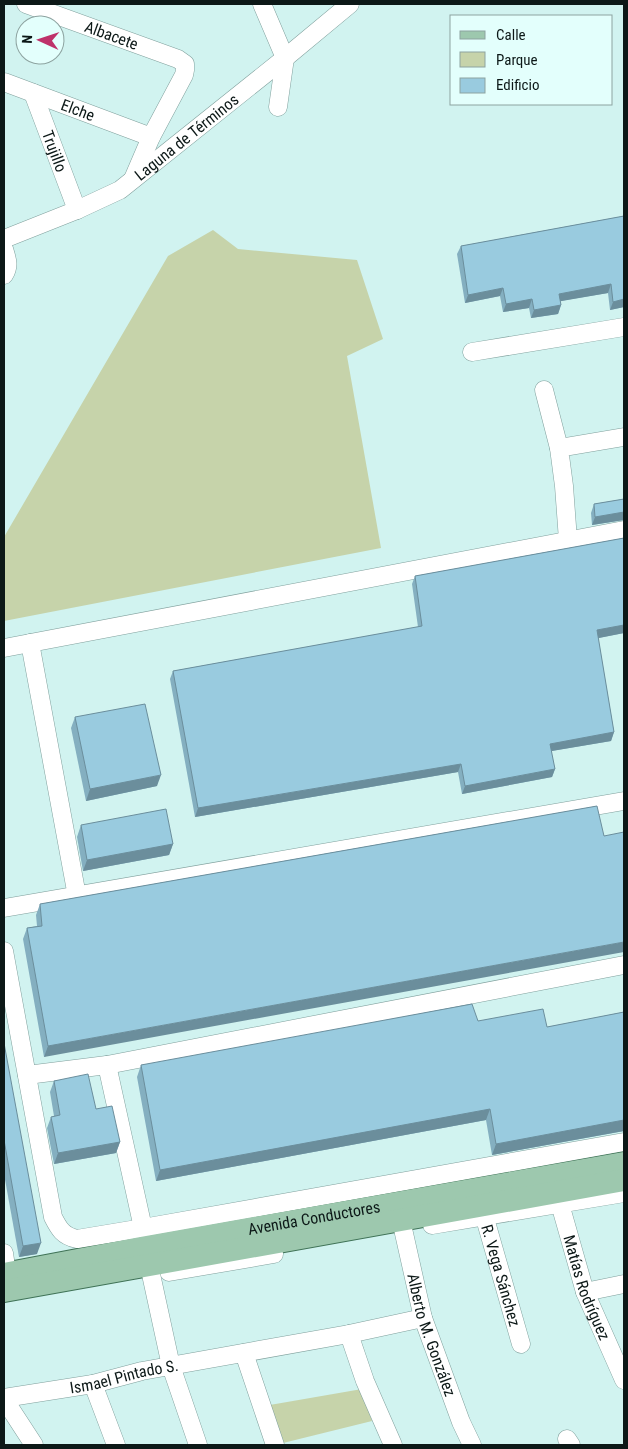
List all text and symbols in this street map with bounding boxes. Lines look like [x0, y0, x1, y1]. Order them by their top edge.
north arrow [15, 15, 65, 65]
legend [450, 15, 613, 105]
street label: Albacete [82, 17, 141, 53]
text: Calle [496, 26, 526, 44]
text: N [19, 35, 35, 44]
text: Parque [496, 51, 538, 69]
text: Edificio [496, 76, 539, 94]
street label: Laguna de Términos [131, 90, 242, 184]
street label: Elche [59, 95, 97, 125]
street label: Trujillo [38, 128, 71, 175]
street label: Avenida Conductores [246, 1197, 381, 1239]
street label: R. Vega Sánchez [478, 1222, 525, 1328]
street label: Matías Rodríguez [560, 1233, 615, 1343]
street label: Alberto M. González [404, 1272, 460, 1399]
street label: Ismael Pintado S. [68, 1355, 180, 1397]

